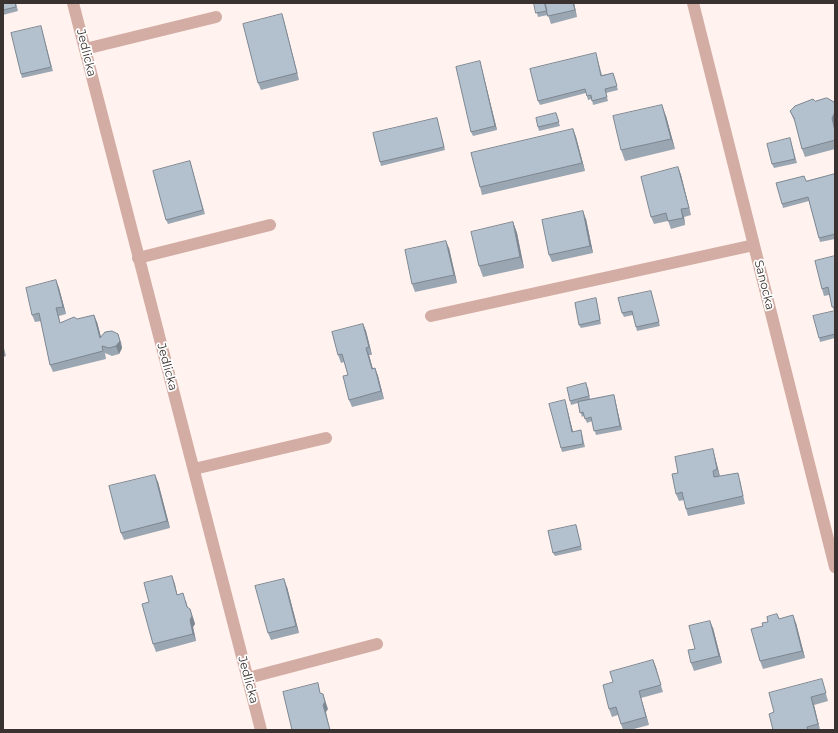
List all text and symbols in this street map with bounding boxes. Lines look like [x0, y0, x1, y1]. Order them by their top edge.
street label: Jedlicka [73, 28, 99, 78]
street label: Sanocka [751, 259, 777, 311]
street label: Jedlicka [154, 342, 180, 392]
street label: Jedlicka [235, 655, 261, 705]

